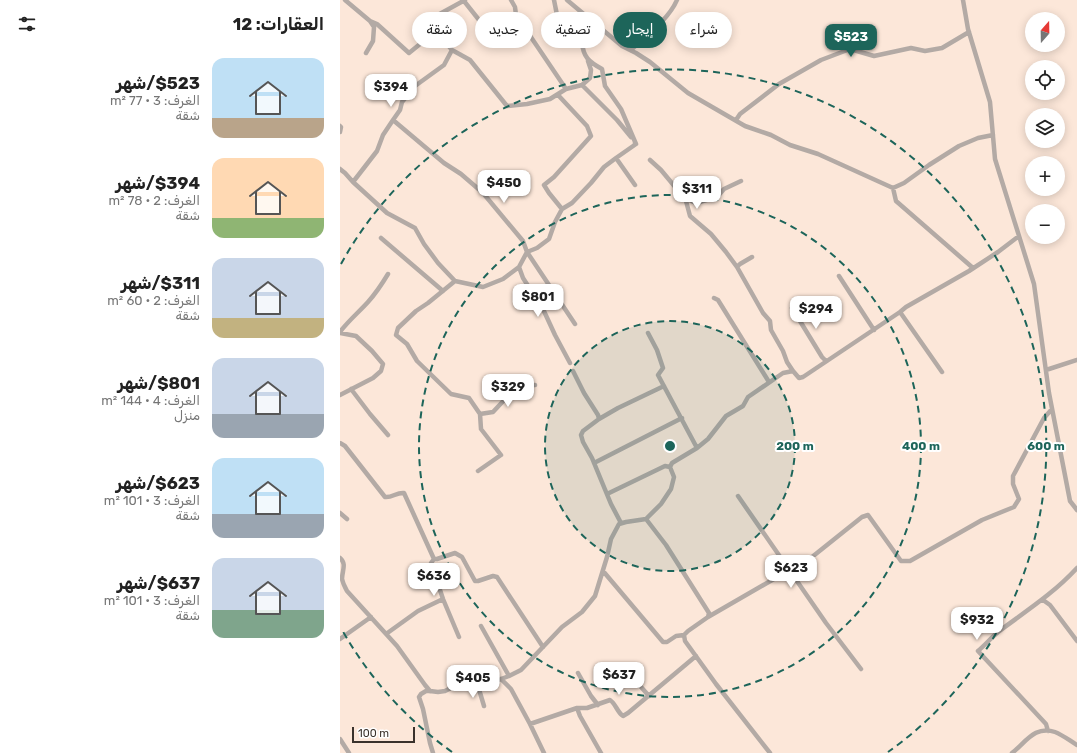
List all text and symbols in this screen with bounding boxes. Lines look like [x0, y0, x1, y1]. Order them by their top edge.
chip: شقة [412, 12, 467, 48]
chip: جديد [475, 12, 533, 48]
chip: تصفية [541, 12, 605, 48]
chip: إيجار [613, 12, 667, 48]
chip: شراء [675, 12, 732, 48]
north arrow [1025, 12, 1065, 52]
map controls [1025, 12, 1065, 244]
icon: filters [16, 13, 38, 35]
text: العقارات: 12 [233, 14, 324, 34]
pin: $523 [827, 24, 875, 58]
text: $523 [834, 29, 868, 44]
button: locate [1025, 60, 1065, 100]
text: $523/شهر [116, 73, 200, 93]
icon: home [244, 74, 292, 122]
pin: $394 [367, 74, 415, 108]
text: $394 [374, 79, 408, 94]
text: الغرف: 3 · 77 m² [110, 93, 200, 108]
text: شقة [175, 108, 200, 123]
button: layers [1025, 108, 1065, 148]
button: + [1025, 156, 1065, 196]
pin: $450 [480, 170, 528, 204]
text: $394/شهر [115, 173, 200, 193]
icon: home [244, 174, 292, 222]
text: $450 [487, 175, 521, 190]
pin: $311 [673, 176, 721, 210]
text: $311 [682, 181, 712, 196]
text: الغرف: 2 · 78 m² [108, 193, 200, 208]
button: − [1025, 204, 1065, 244]
text: شقة [175, 208, 200, 223]
text: $311/شهر [121, 273, 200, 293]
icon: home [244, 274, 292, 322]
pin: $801 [514, 284, 562, 318]
text: $801 [522, 289, 554, 304]
text: الغرف: 2 · 60 m² [107, 293, 200, 308]
pin: $294 [792, 296, 840, 330]
text: $294 [799, 301, 833, 316]
text: شقة [175, 308, 200, 323]
text: $801/شهر [118, 373, 200, 393]
icon: home [244, 374, 292, 422]
pin: $329 [484, 374, 532, 408]
text: $329 [491, 379, 525, 394]
text: الغرف: 4 · 144 m² [101, 393, 200, 408]
text: منزل [174, 408, 200, 423]
centre of rings [663, 439, 677, 453]
text: 200 m [776, 439, 814, 453]
text: 400 m [902, 439, 940, 453]
text: 600 m [1027, 439, 1065, 453]
text: $623/شهر [116, 473, 200, 493]
icon: home [244, 474, 292, 522]
text: الغرف: 3 · 101 m² [104, 493, 200, 508]
text: شقة [175, 508, 200, 523]
pin: $623 [767, 555, 815, 589]
text: $623 [774, 560, 808, 575]
pin: $636 [410, 563, 458, 597]
text: $636 [417, 568, 451, 583]
text: $637/شهر [117, 573, 200, 593]
icon: home [244, 574, 292, 622]
text: الغرف: 3 · 101 m² [104, 593, 200, 608]
pin: $932 [953, 607, 1001, 641]
text: شقة [175, 608, 200, 623]
text: $932 [960, 612, 994, 627]
pin: $637 [595, 662, 643, 696]
pin: $405 [449, 665, 497, 699]
text: $637 [602, 667, 636, 682]
text: $405 [456, 670, 490, 685]
scale bar [352, 725, 415, 744]
text: 100 m [358, 727, 389, 740]

